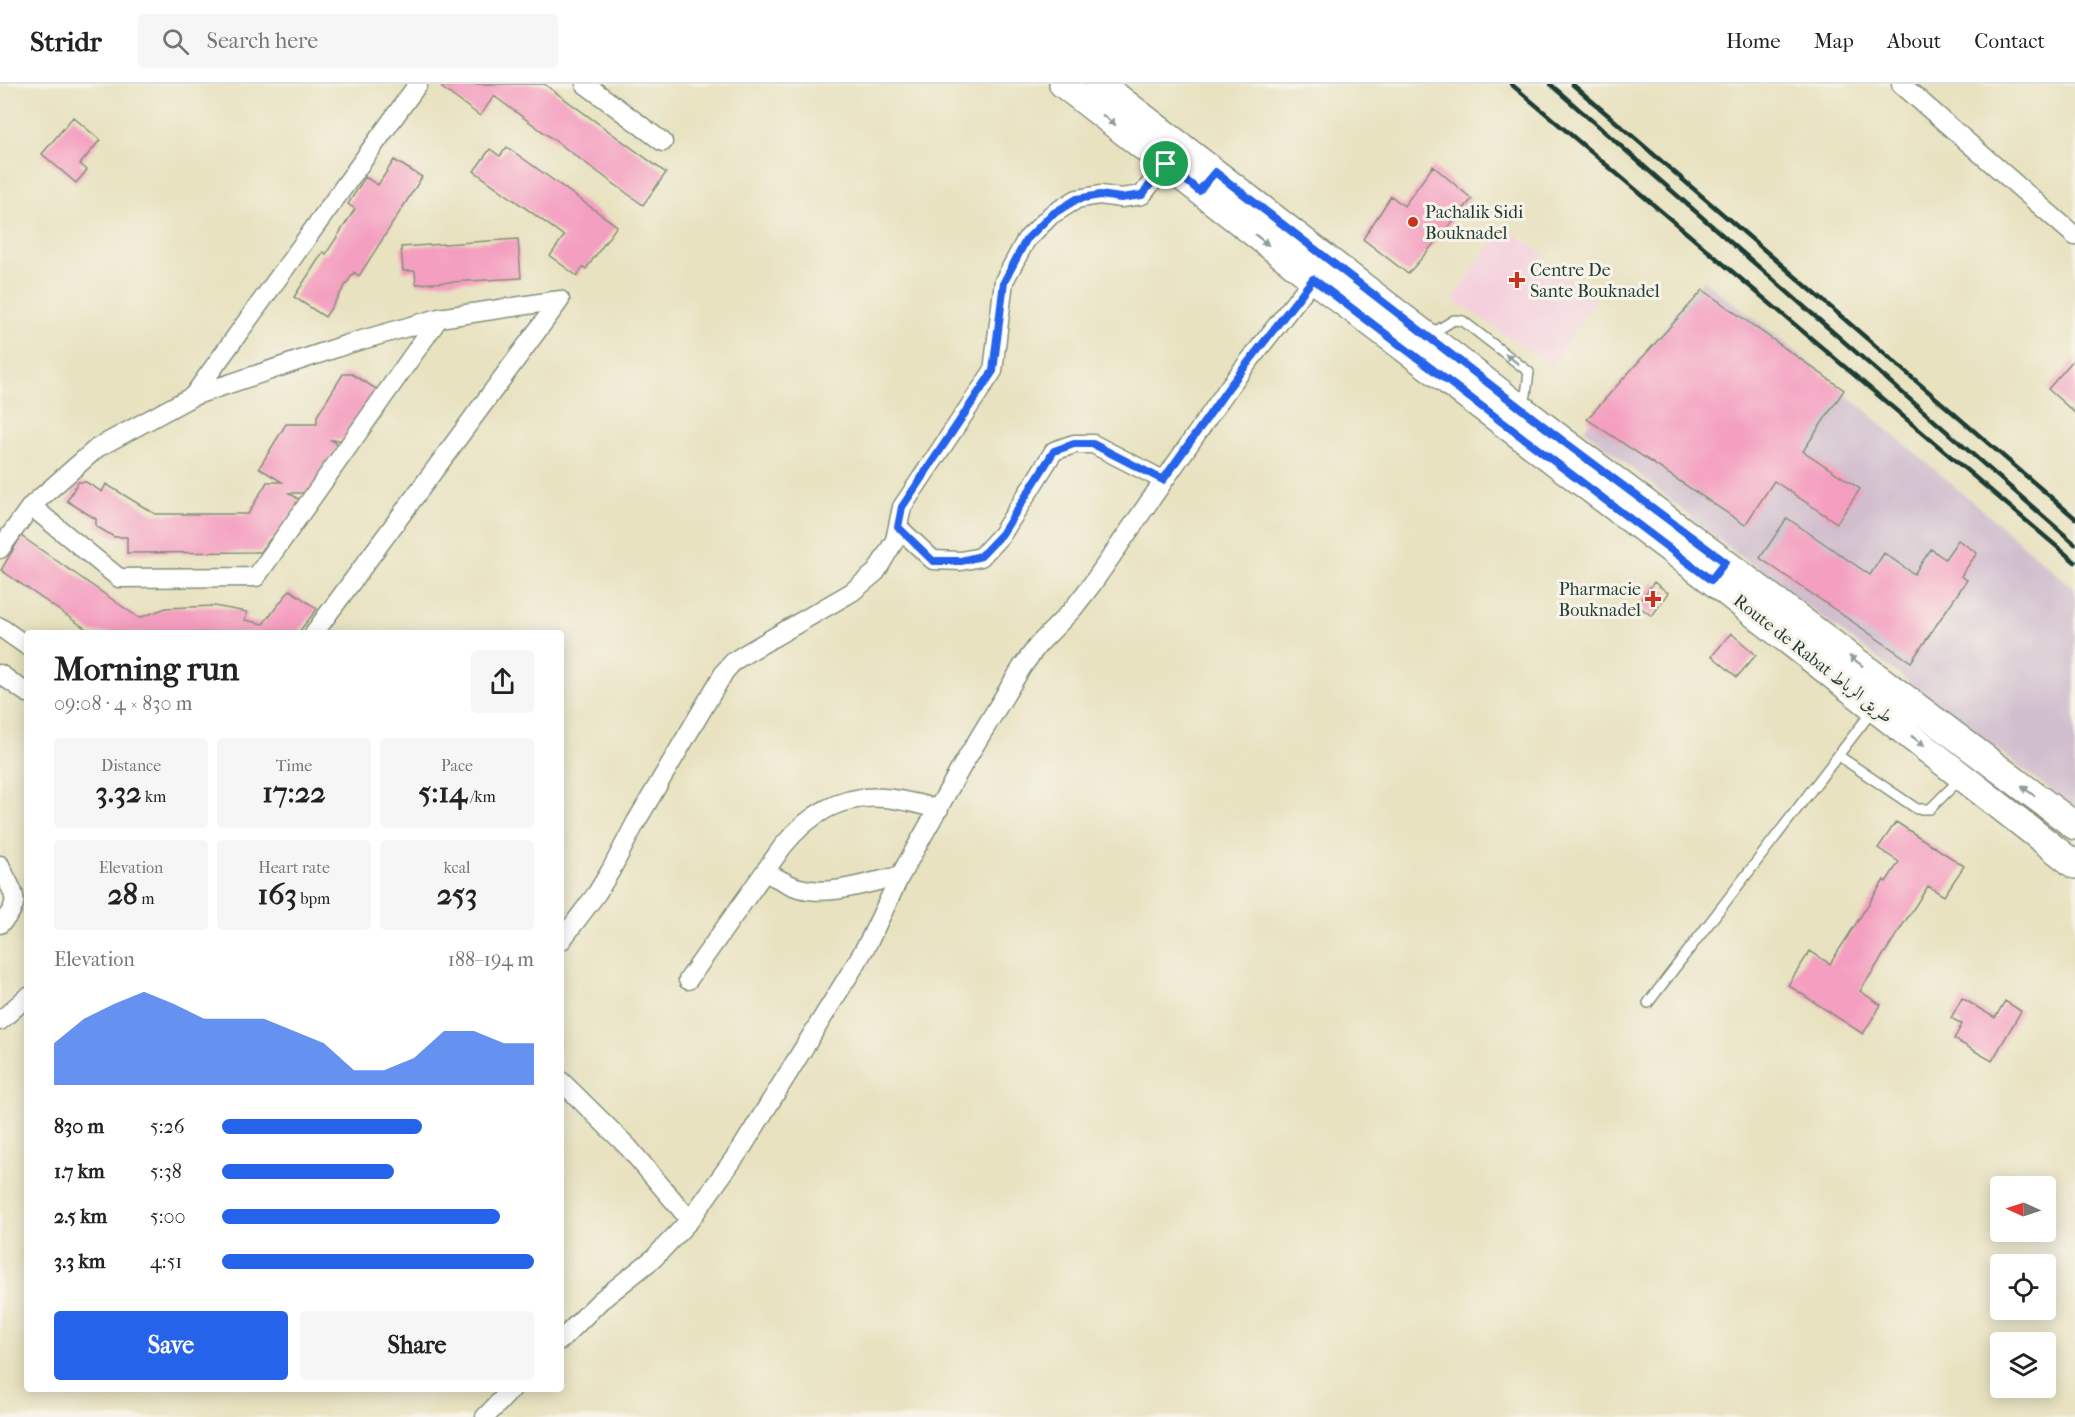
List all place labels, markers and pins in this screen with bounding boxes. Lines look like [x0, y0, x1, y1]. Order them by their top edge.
pin [1140, 138, 1191, 189]
place label: Pachalik Sidi Bouknadel [1425, 202, 1524, 244]
marker: Pachalik Sidi Bouknadel [1406, 215, 1420, 229]
place label: Centre De Sante Bouknadel [1530, 260, 1660, 302]
marker: Centre De Sante Bouknadel [1508, 271, 1526, 289]
place label: Pharmacie Bouknadel [1558, 579, 1641, 621]
marker: Pharmacie Bouknadel [1646, 592, 1660, 606]

